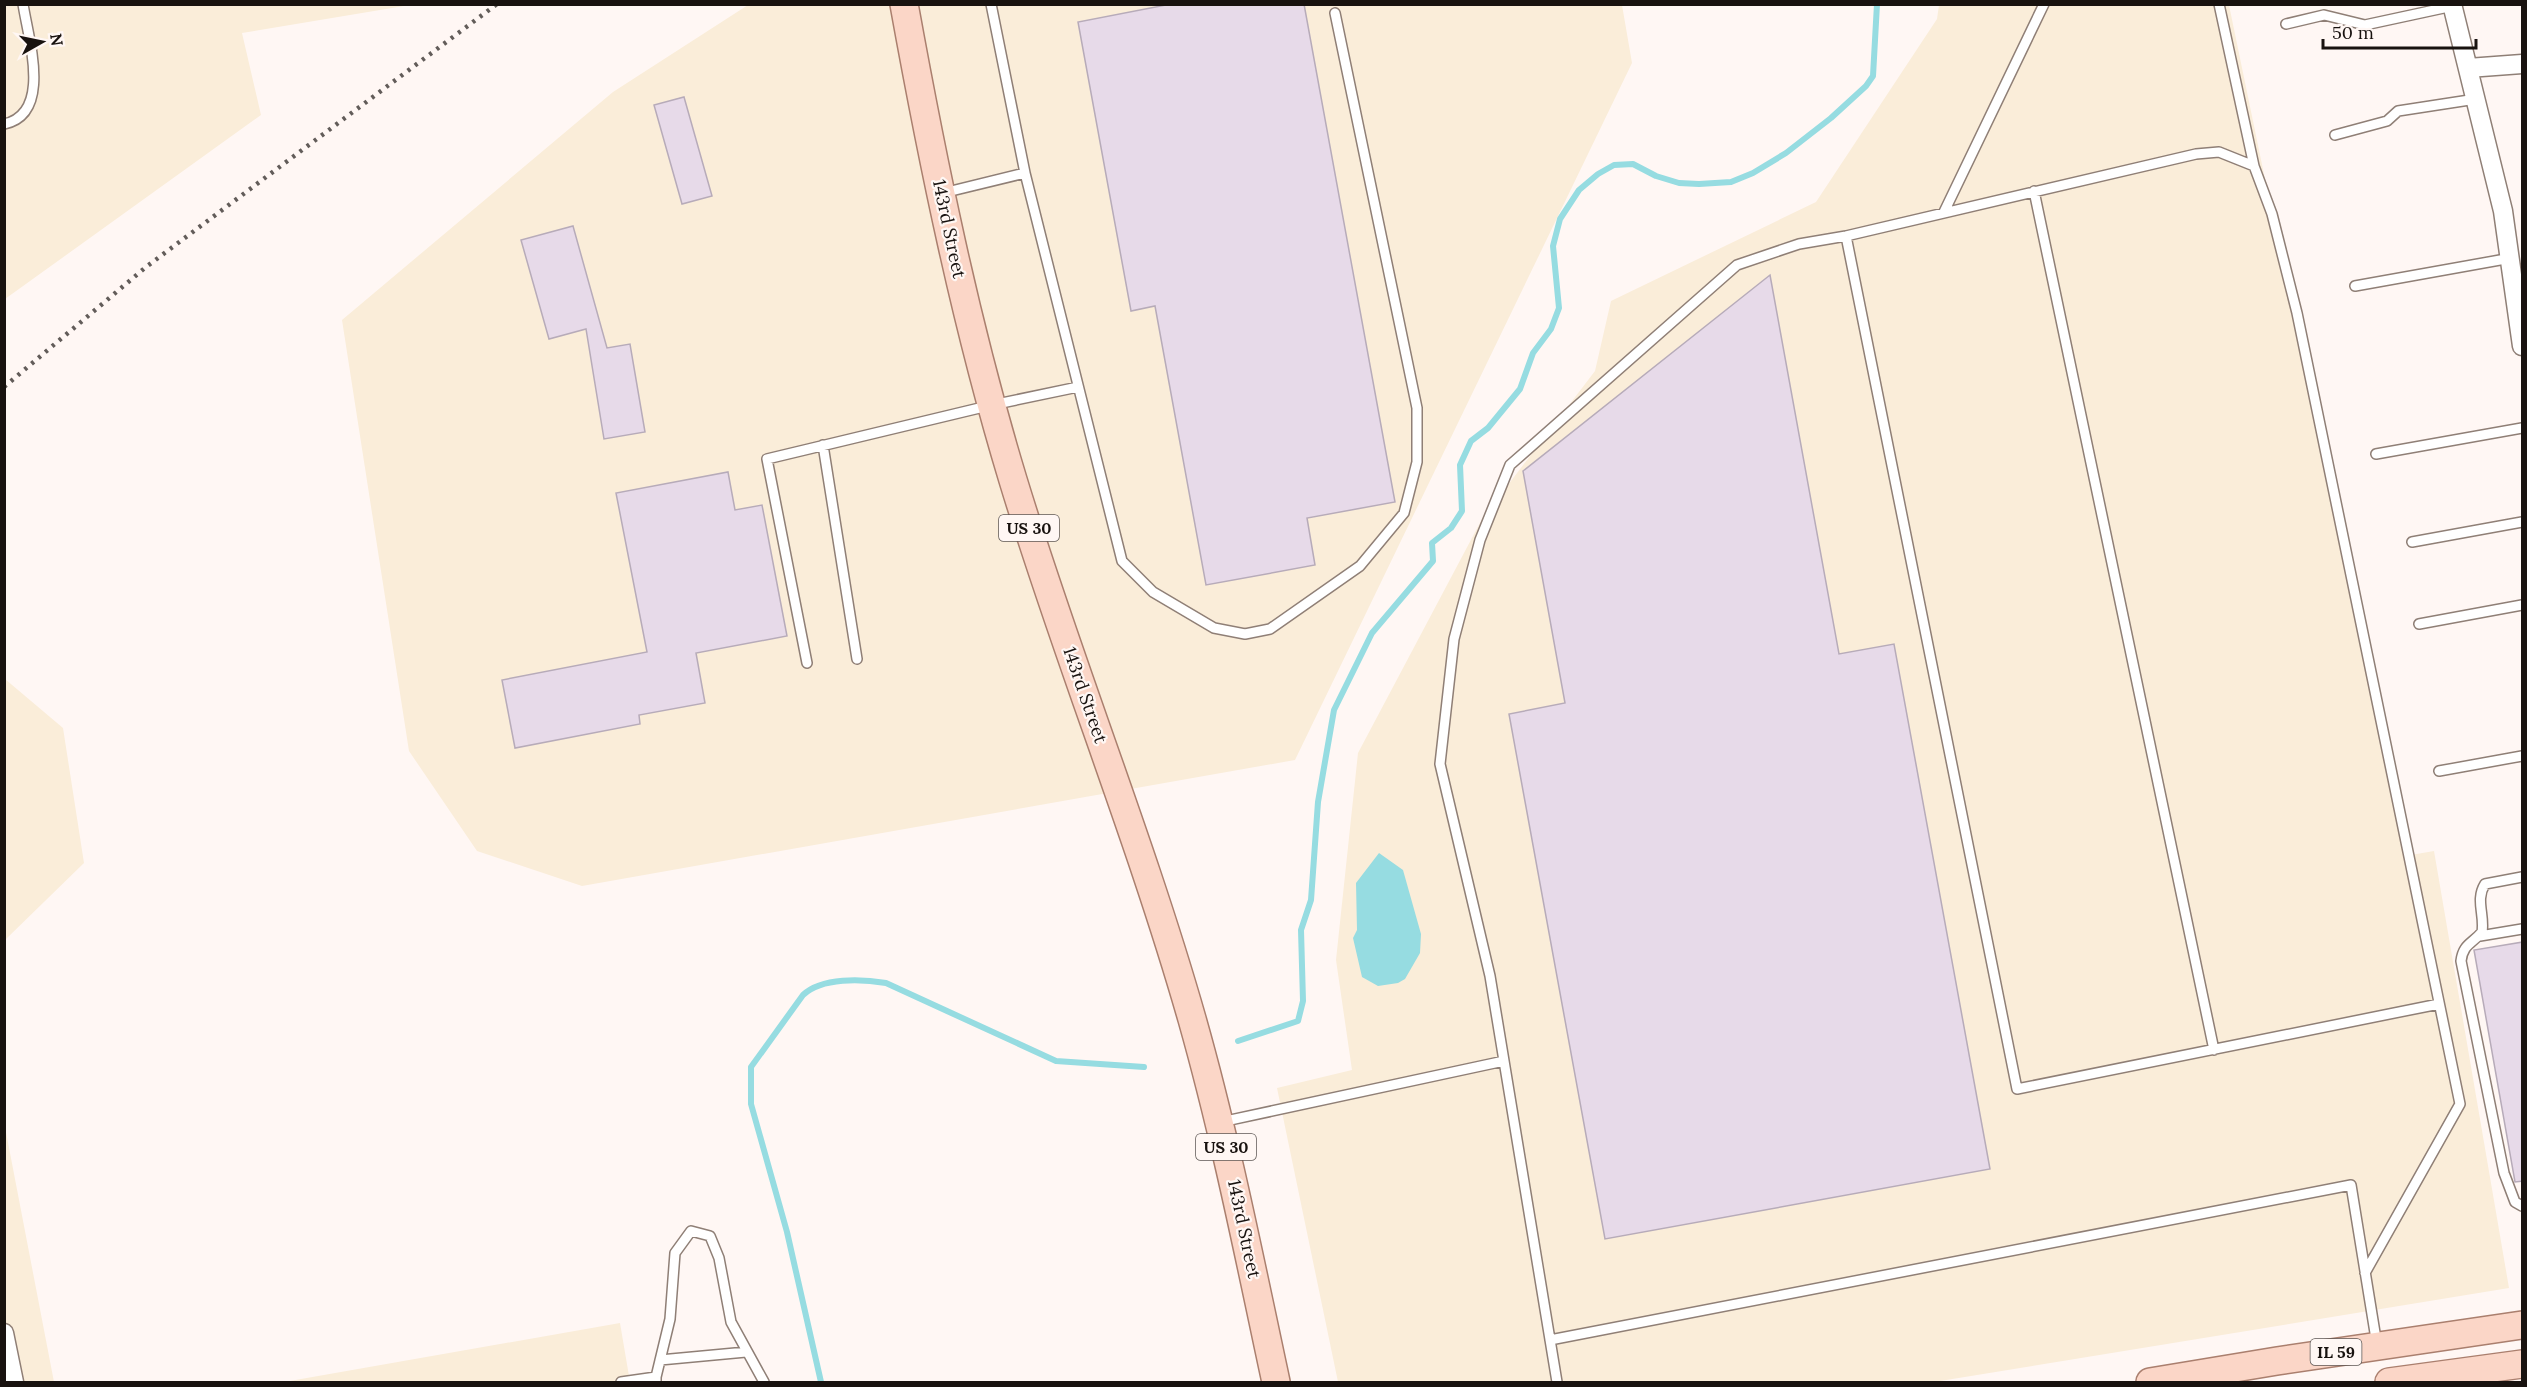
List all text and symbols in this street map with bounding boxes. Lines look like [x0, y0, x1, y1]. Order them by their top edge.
north arrow [12, 12, 72, 72]
scale bar [2323, 12, 2476, 50]
text: 50 m [2332, 21, 2374, 44]
text: N [46, 32, 68, 47]
street label: 143rd Street [928, 177, 971, 280]
road number: US 30 [999, 515, 1059, 541]
street label: 143rd Street [1058, 644, 1113, 746]
road number: US 30 [1196, 1134, 1256, 1160]
street label: 143rd Street [1223, 1177, 1266, 1280]
road number: IL 59 [2310, 1339, 2362, 1365]

